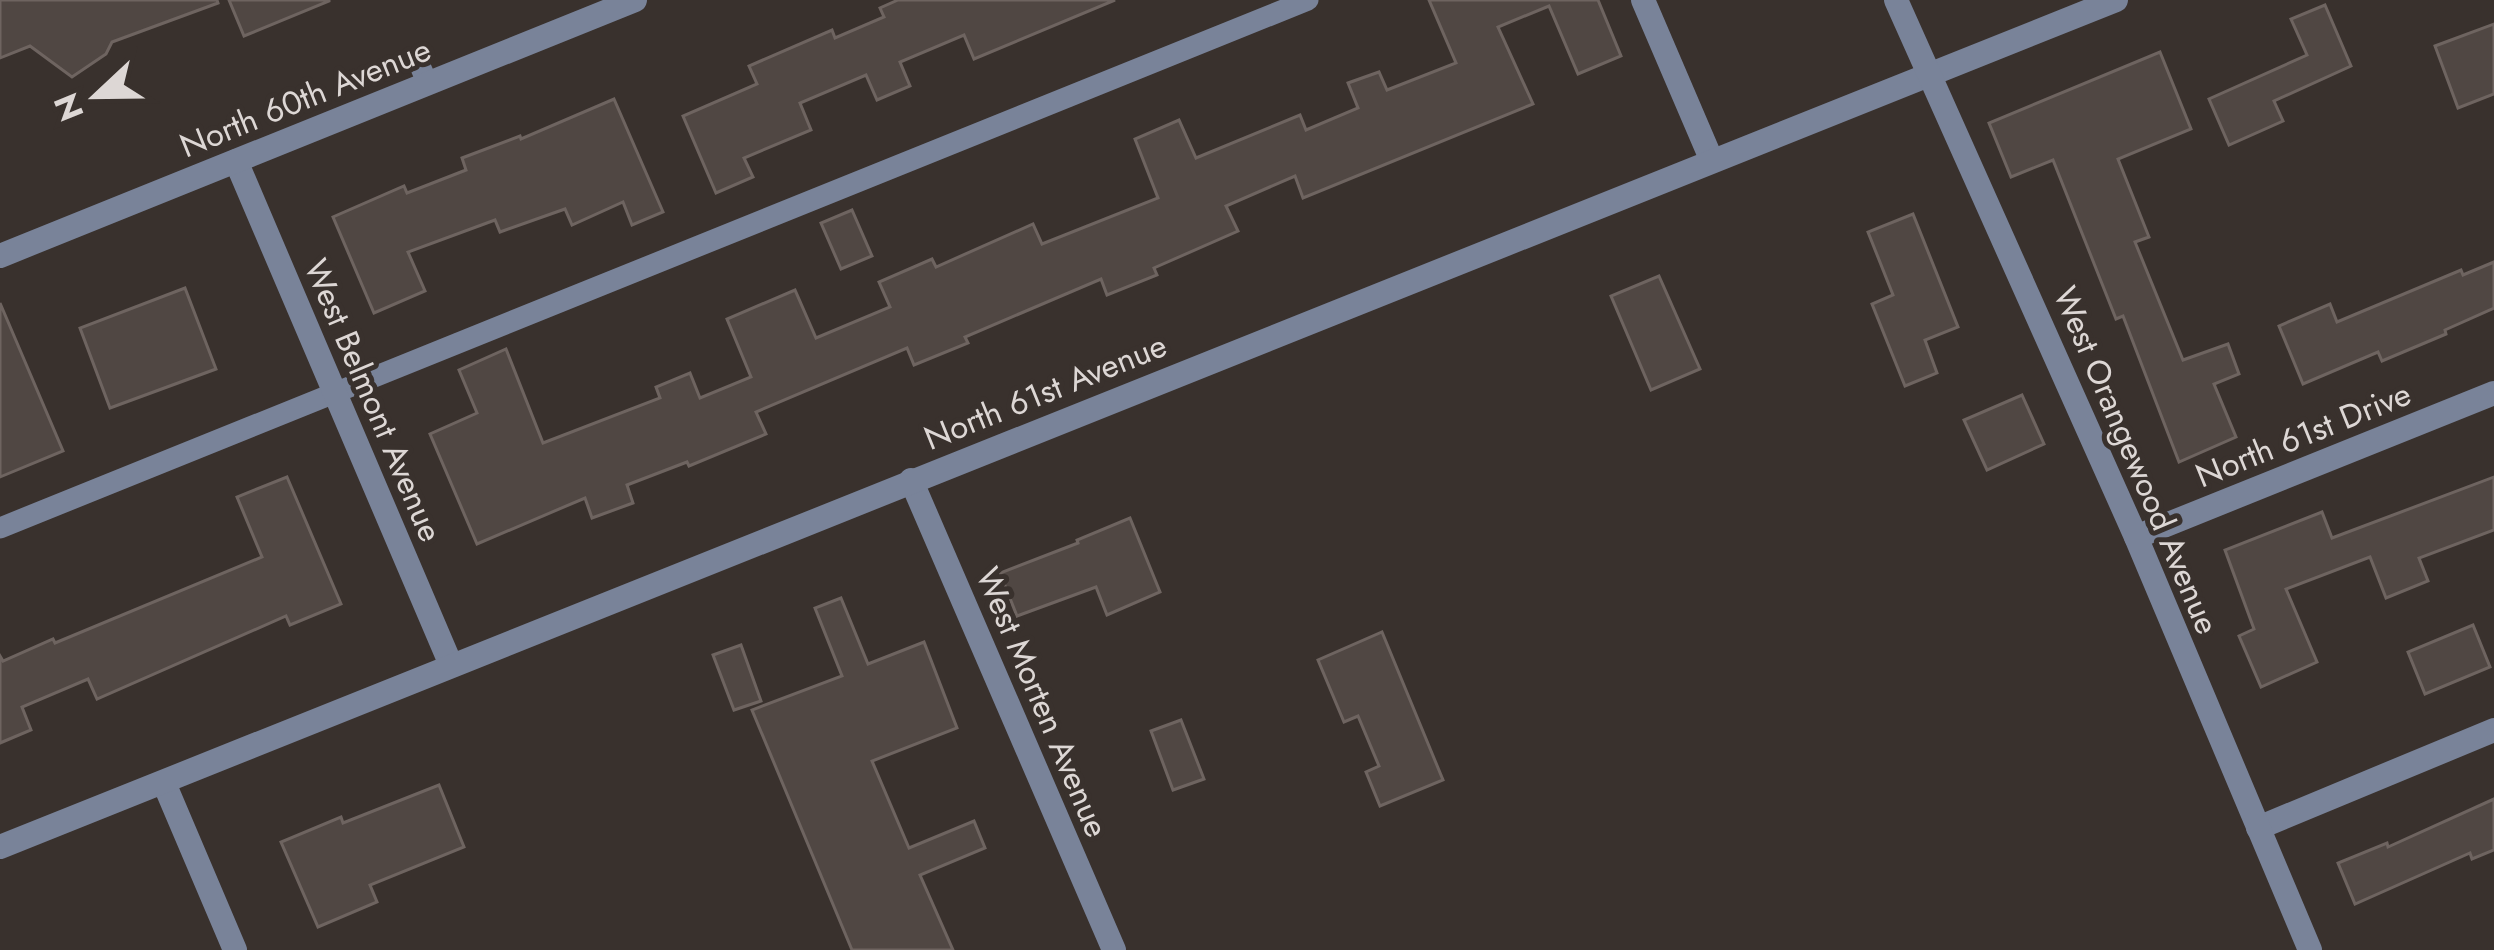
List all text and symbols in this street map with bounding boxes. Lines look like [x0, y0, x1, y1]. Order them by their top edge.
street label: North 60th Avenue [173, 26, 438, 169]
north arrow [36, 36, 156, 156]
text: N [42, 86, 95, 128]
street label: West Belmont Avenue [293, 252, 454, 549]
street label: West Orangewood Avenue [2042, 279, 2231, 641]
street label: North 61st Avenue [917, 321, 1174, 462]
street label: North 61st Drive [2188, 370, 2418, 499]
street label: West Morten Avenue [964, 560, 1121, 844]

